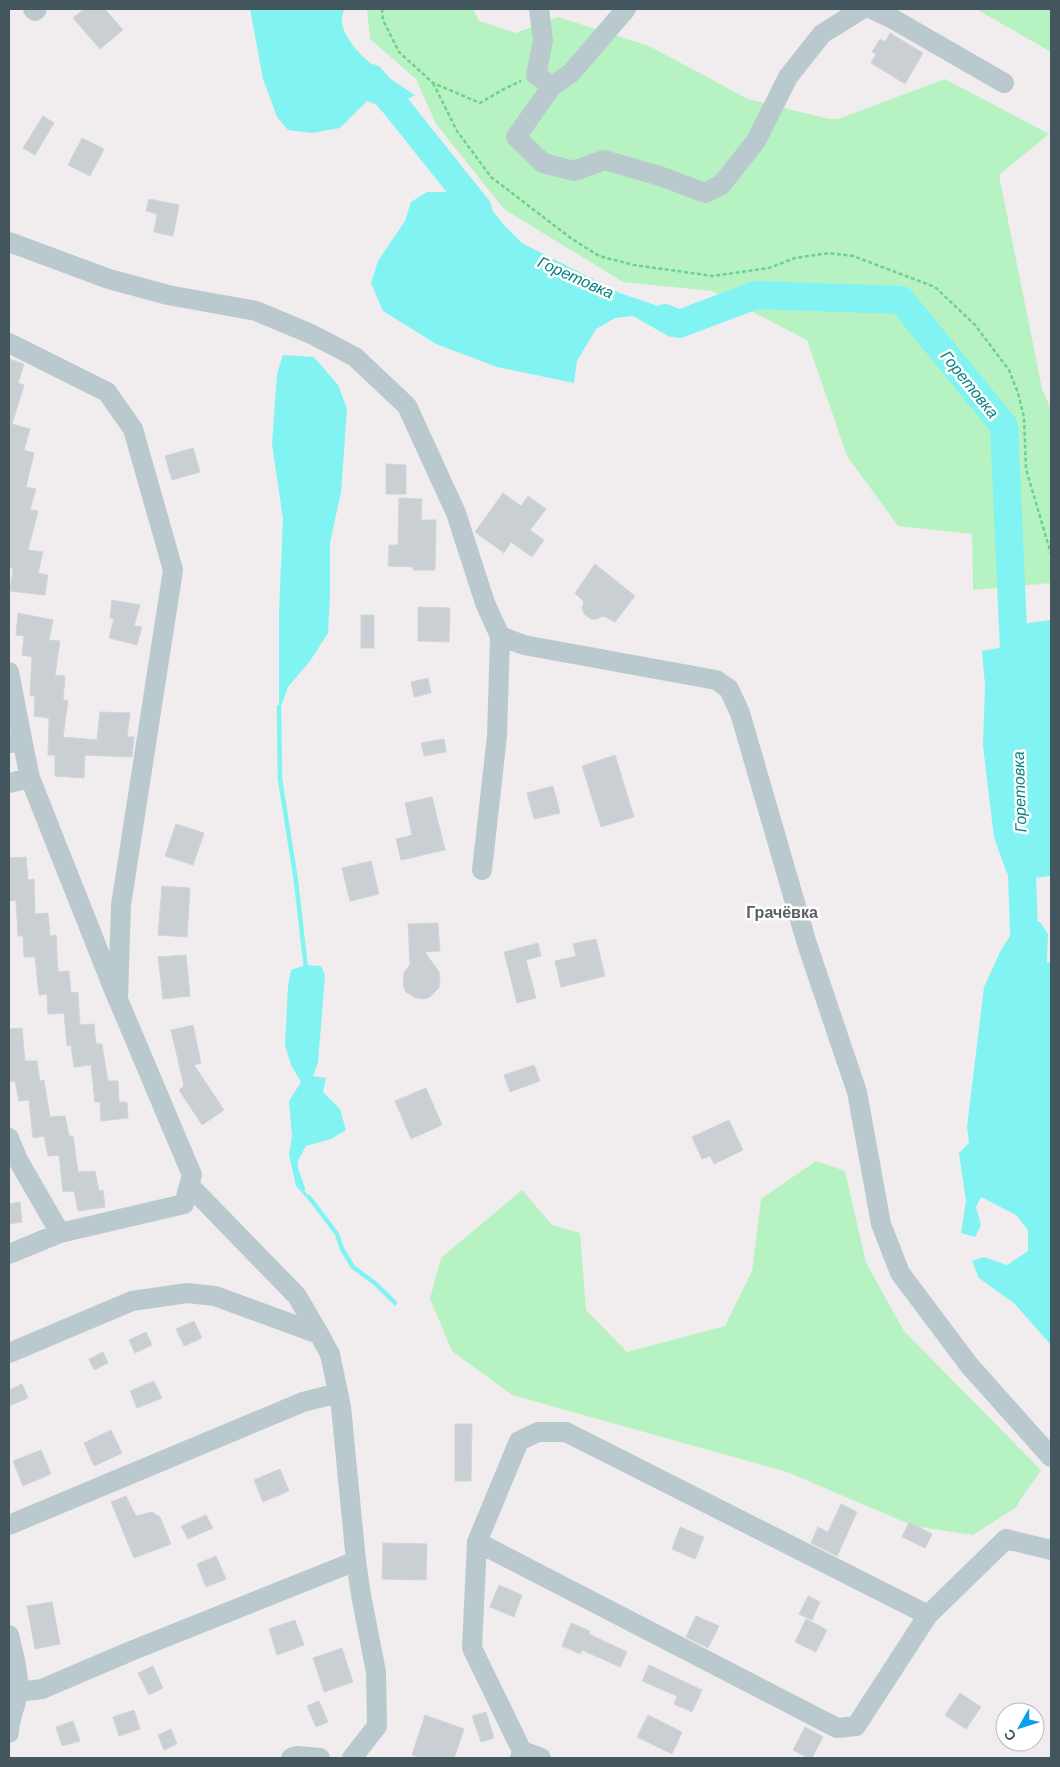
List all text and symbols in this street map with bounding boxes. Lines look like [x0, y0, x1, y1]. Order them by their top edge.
water label: Горетовка [535, 252, 617, 303]
water label: Горетовка [937, 347, 1003, 422]
water label: Горетовка [1009, 751, 1030, 833]
district label: Грачёвка [746, 903, 818, 922]
north arrow [995, 1702, 1045, 1752]
text: С [1000, 1726, 1019, 1744]

